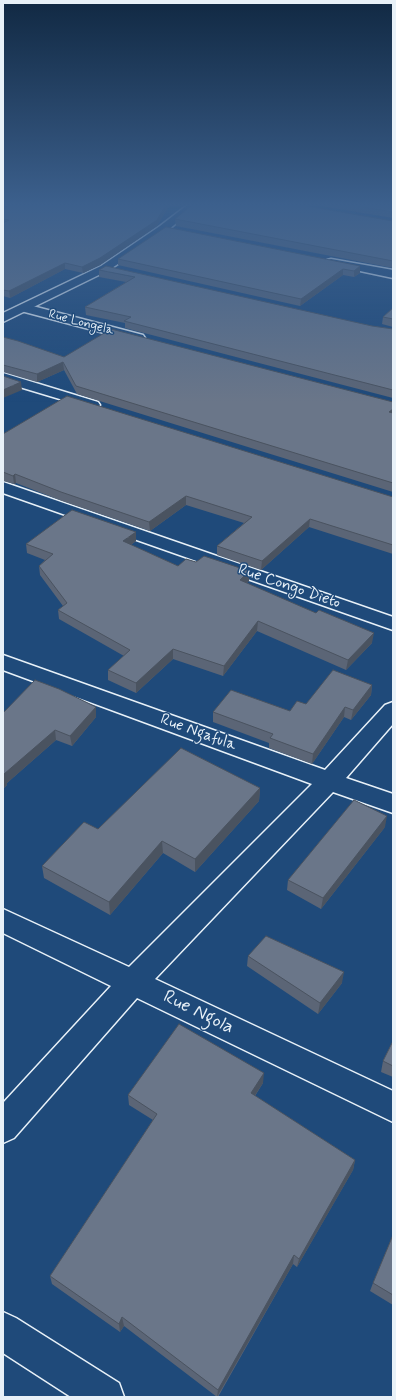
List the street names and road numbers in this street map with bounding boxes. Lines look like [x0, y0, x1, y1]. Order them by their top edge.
street label: Rue Longela [47, 307, 115, 339]
street label: Rue Congo Dieto [235, 560, 343, 614]
street label: Rue Ngafula [157, 710, 239, 756]
street label: Rue Ngola [159, 986, 237, 1040]

